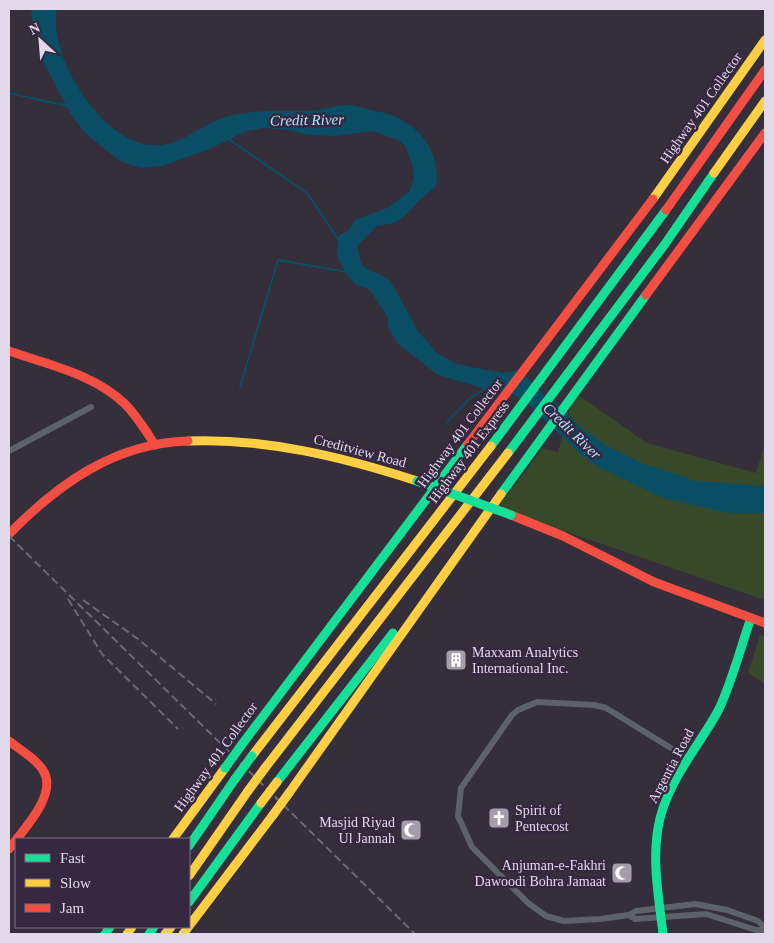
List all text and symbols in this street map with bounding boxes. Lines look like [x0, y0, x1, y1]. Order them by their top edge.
north arrow [15, 15, 65, 65]
text: N [27, 20, 42, 38]
street label: Highway 401 Collector [657, 50, 745, 166]
water label: Credit River [270, 111, 344, 129]
street label: Highway 401 Collector [414, 376, 506, 490]
street label: Highway 401 Express [426, 398, 512, 506]
water label: Credit River [540, 400, 604, 463]
street label: Creditview Road [312, 431, 408, 471]
place label: Maxxam Analytics International Inc. [472, 645, 578, 676]
building icon: Maxxam Analytics International Inc. [444, 648, 468, 672]
street label: Highway 401 Collector [171, 699, 261, 815]
street label: Argentia Road [645, 726, 697, 806]
place label: Spirit of Pentecost [515, 803, 569, 834]
church icon: Spirit of Pentecost [487, 806, 511, 830]
place label: Masjid Riyad Ul Jannah [319, 815, 395, 846]
mosque icon: Masjid Riyad Ul Jannah [399, 818, 423, 842]
legend [15, 838, 190, 928]
text: Fast [60, 850, 86, 866]
place label: Anjuman-e-Fakhri Dawoodi Bohra Jamaat [475, 858, 606, 889]
mosque icon: Anjuman-e-Fakhri Dawoodi Bohra Jamaat [610, 861, 634, 885]
text: Slow [60, 875, 91, 891]
text: Jam [60, 900, 84, 916]

